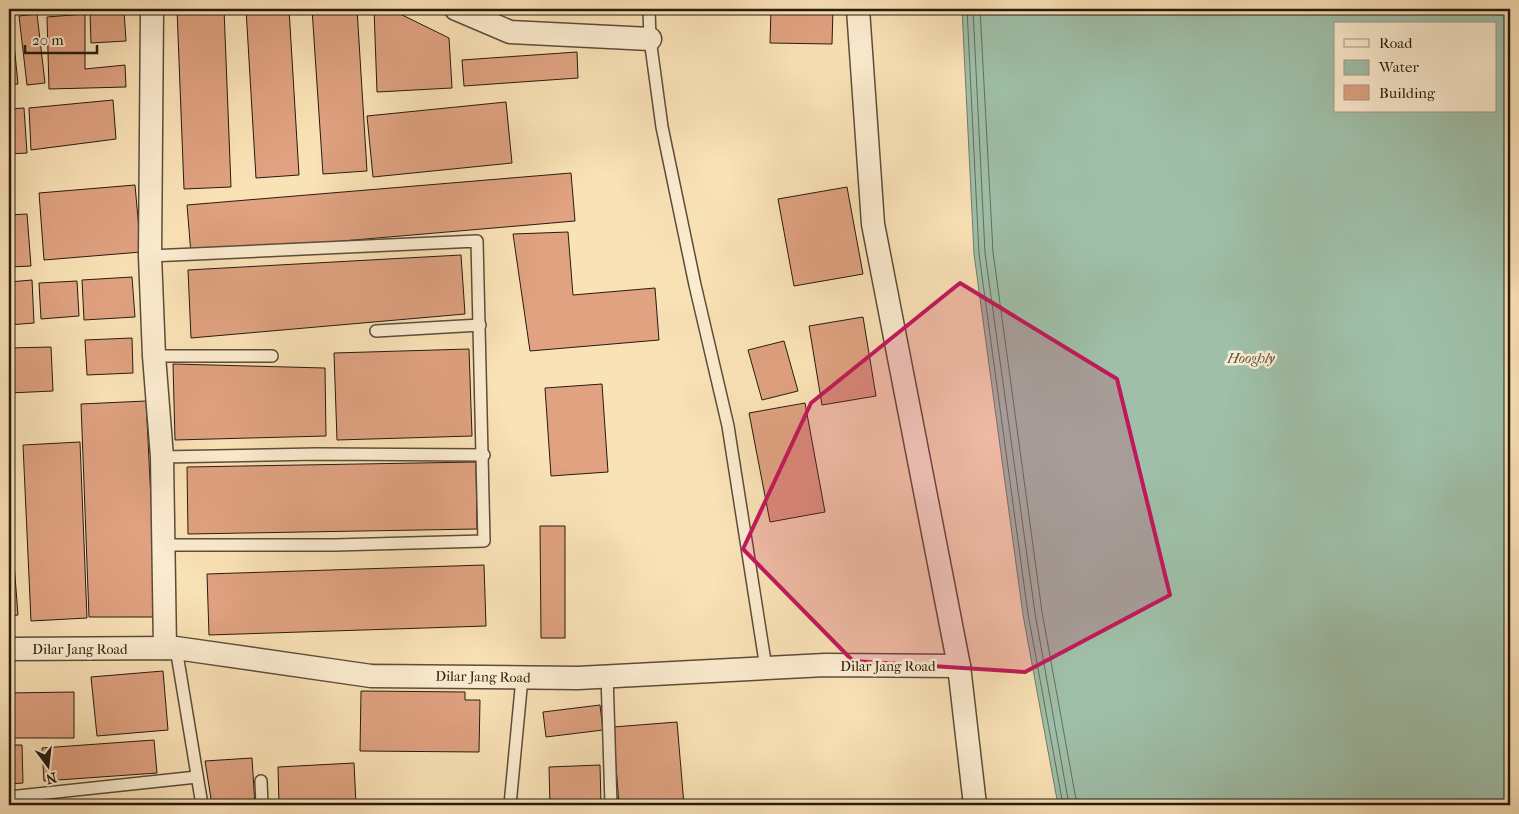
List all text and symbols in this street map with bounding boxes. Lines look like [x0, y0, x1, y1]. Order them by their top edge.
scale bar [25, 22, 98, 54]
legend [1334, 22, 1496, 112]
text: 20 m [32, 31, 64, 49]
text: Road [1379, 34, 1413, 52]
text: Water [1378, 58, 1419, 76]
text: Building [1379, 84, 1436, 102]
water label: Hooghly [1226, 349, 1276, 367]
street label: Dilar Jang Road [32, 641, 128, 658]
street label: Dilar Jang Road [840, 658, 936, 675]
street label: Dilar Jang Road [435, 668, 531, 686]
north arrow [22, 742, 72, 792]
text: N [44, 768, 59, 788]

